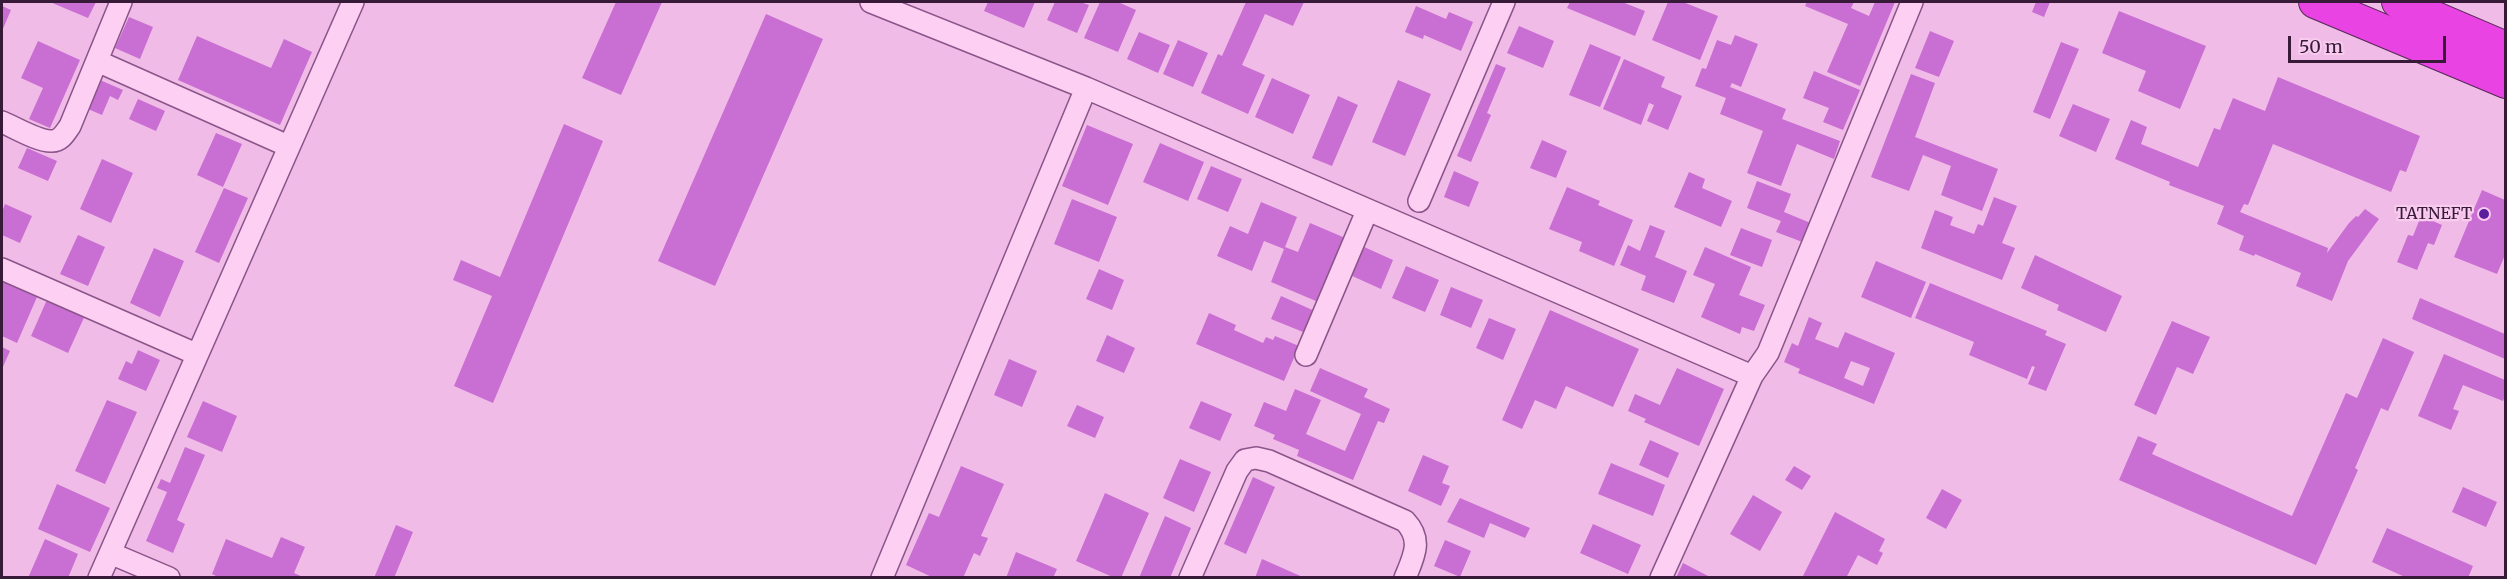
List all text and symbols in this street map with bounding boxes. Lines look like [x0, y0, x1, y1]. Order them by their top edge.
scale bar [2291, 24, 2448, 62]
text: 50 m [2299, 35, 2343, 58]
place label: TATNEFT [2396, 204, 2472, 224]
marker: TATNEFT [2477, 207, 2491, 221]

